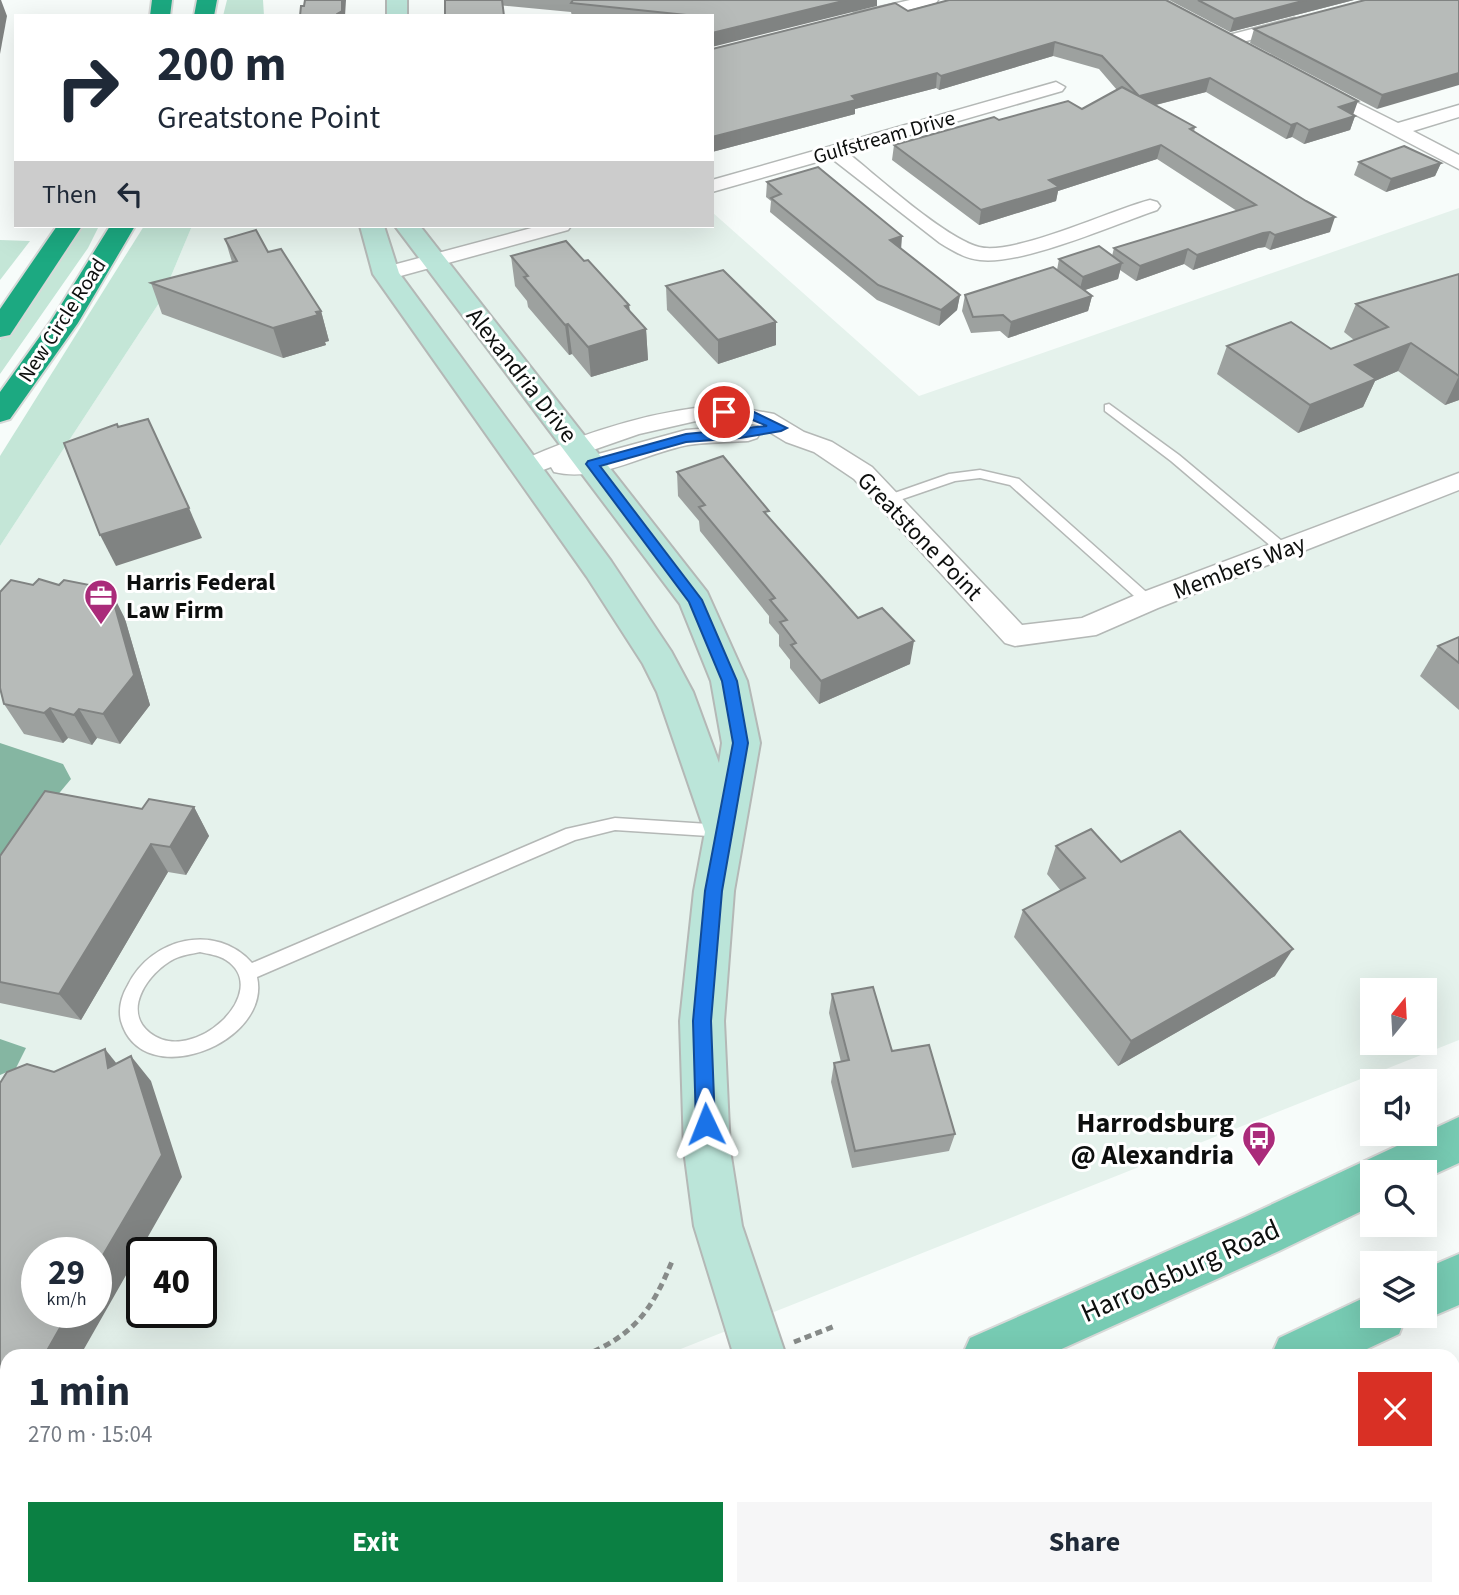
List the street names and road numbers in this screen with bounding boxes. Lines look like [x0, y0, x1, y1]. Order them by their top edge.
street label: Gulfstream Drive [810, 102, 958, 172]
street label: New Circle Road [11, 252, 113, 388]
street label: Alexandria Drive [458, 300, 586, 450]
street label: Greatstone Point [849, 464, 990, 609]
street label: Members Way [1168, 526, 1310, 609]
street label: Harrodsburg Road [1075, 1209, 1286, 1333]

